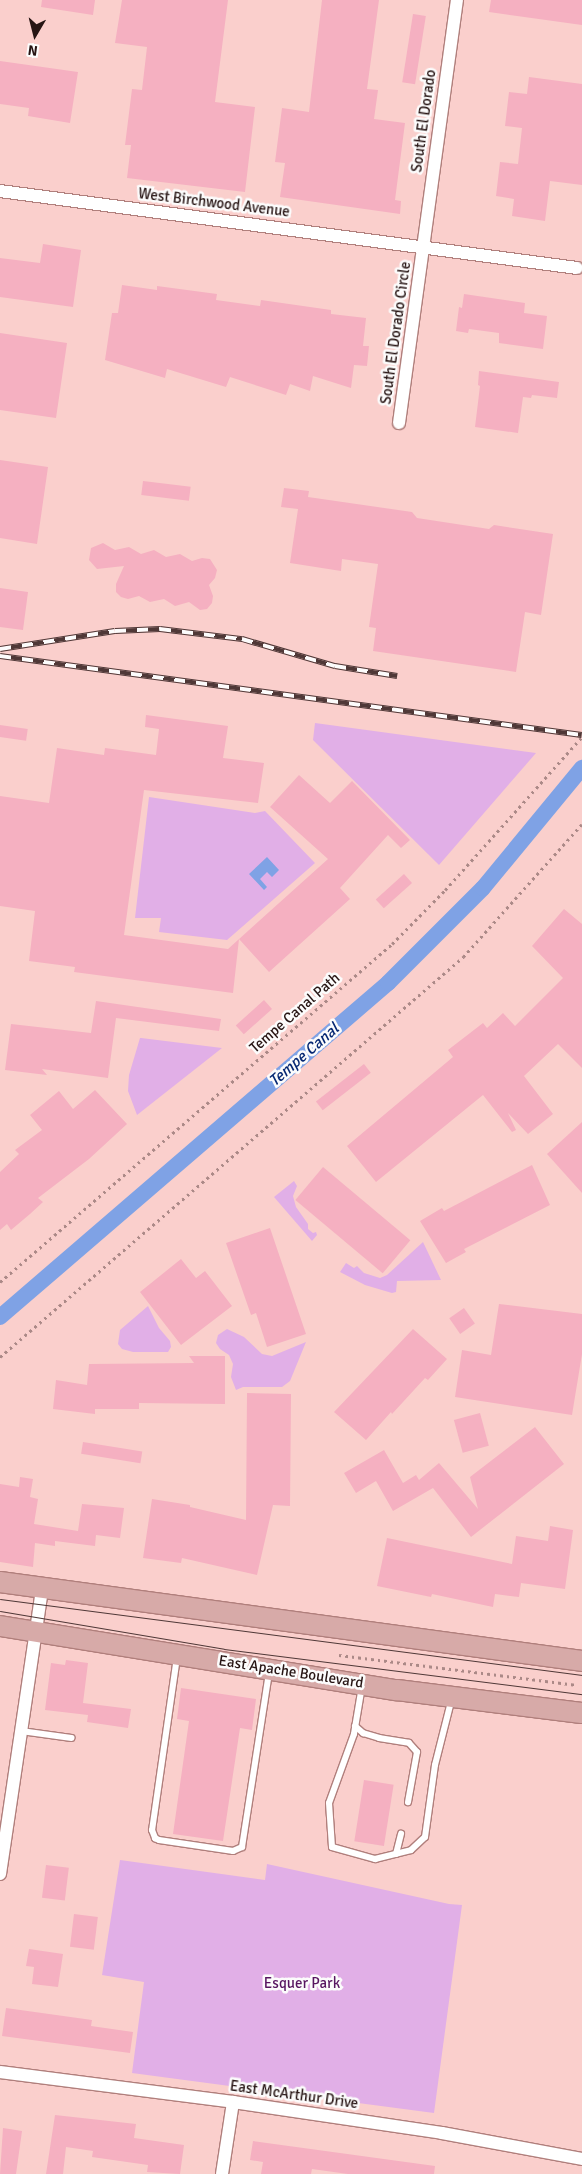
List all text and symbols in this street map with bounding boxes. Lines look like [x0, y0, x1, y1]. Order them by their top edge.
north arrow [10, 10, 60, 60]
text: N [27, 41, 39, 59]
street label: South El Dorado [408, 69, 440, 173]
street label: West Birchwood Avenue [137, 185, 291, 221]
street label: South El Dorado Circle [377, 260, 415, 406]
street label: Tempe Canal Path [246, 969, 344, 1057]
water label: Tempe Canal [265, 1019, 343, 1091]
street label: East Apache Boulevard [217, 1652, 365, 1692]
park label: Esquer Park [264, 1975, 340, 1993]
street label: East McArthur Drive [229, 2077, 359, 2113]

